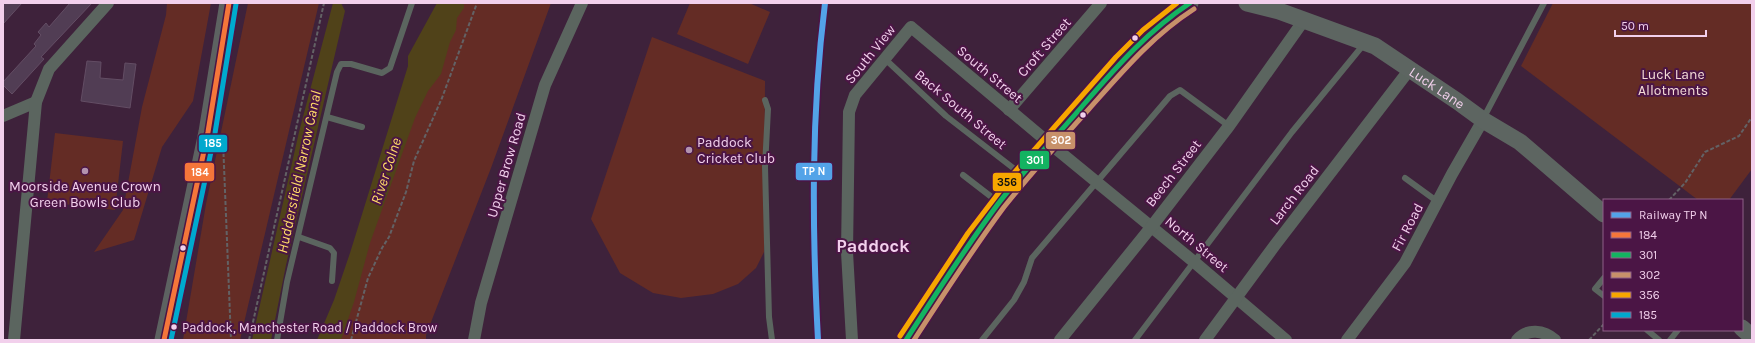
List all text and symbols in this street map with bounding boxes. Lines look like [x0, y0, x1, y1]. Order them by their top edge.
scale bar [1615, 12, 1706, 38]
street label: Croft Street [1014, 14, 1075, 80]
text: 50 m [1621, 19, 1649, 33]
street label: South View [841, 21, 899, 87]
unlabelled marker [1130, 33, 1140, 43]
street label: South Street [954, 42, 1026, 107]
street label: Luck Lane [1406, 63, 1468, 113]
street label: Back South Street [911, 66, 1010, 153]
park label: Luck Lane Allotments [1638, 66, 1708, 99]
water label: Huddersfield Narrow Canal [273, 89, 325, 255]
unlabelled marker [1078, 110, 1088, 120]
street label: Upper Brow Road [483, 111, 530, 219]
line badge: 302 [1045, 131, 1076, 150]
line badge: 185 [198, 134, 228, 153]
place label: Paddock Cricket Club [697, 134, 775, 167]
text: 302 [1051, 134, 1072, 147]
water label: River Colne [367, 135, 405, 207]
street label: Beech Street [1142, 136, 1205, 210]
text: 185 [204, 137, 222, 150]
marker: Paddock Cricket Club [684, 145, 694, 155]
line badge: 301 [1019, 150, 1050, 170]
text: 301 [1026, 154, 1044, 167]
line badge: 184 [184, 162, 215, 182]
line badge: TP N [795, 162, 833, 181]
street label: Larch Road [1266, 162, 1323, 228]
text: TP N [803, 165, 825, 178]
marker: Moorside Avenue Crown Green Bowls Club [80, 166, 90, 176]
text: 184 [191, 166, 209, 179]
line badge: 356 [992, 172, 1022, 192]
text: 356 [997, 176, 1017, 189]
place label: Moorside Avenue Crown Green Bowls Club [9, 178, 161, 211]
legend [1603, 199, 1743, 331]
street label: Fir Road [1388, 200, 1427, 254]
text: Railway TP N [1639, 208, 1707, 222]
street label: North Street [1161, 213, 1232, 276]
text: 184 [1639, 228, 1657, 242]
district label: Paddock [836, 235, 910, 257]
unlabelled marker [178, 243, 188, 253]
text: 301 [1639, 248, 1657, 262]
text: 302 [1639, 268, 1660, 282]
text: 356 [1639, 288, 1660, 302]
text: 185 [1639, 308, 1657, 322]
place label: Paddock, Manchester Road / Paddock Brow [182, 320, 438, 335]
marker: Paddock, Manchester Road / Paddock Brow [169, 322, 179, 332]

